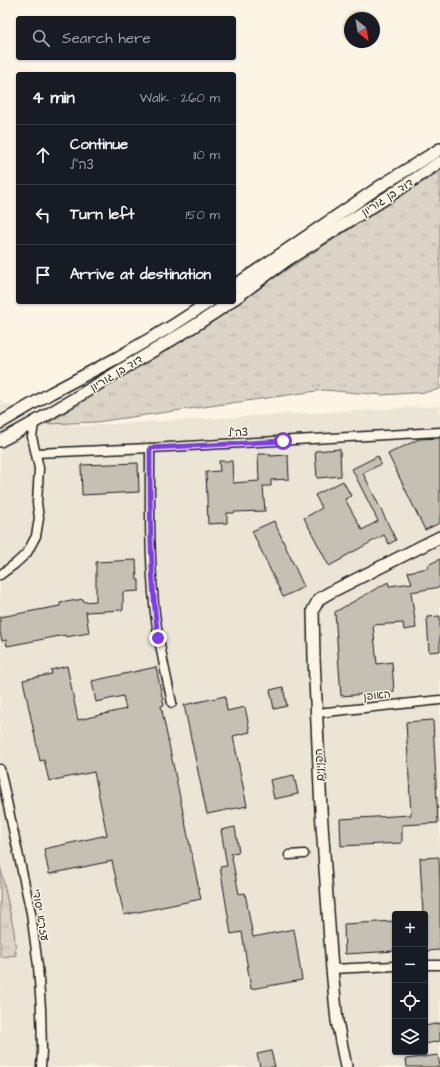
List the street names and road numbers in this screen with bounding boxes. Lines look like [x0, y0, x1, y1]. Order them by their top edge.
street label: דוד בן גוריון [359, 175, 416, 220]
street label: דוד בן גוריון [87, 352, 145, 395]
street label: צה"ל [227, 424, 249, 441]
street label: האופן [363, 687, 391, 704]
street label: הפנינים [311, 748, 328, 782]
street label: עזרא יסודי [29, 888, 53, 943]

